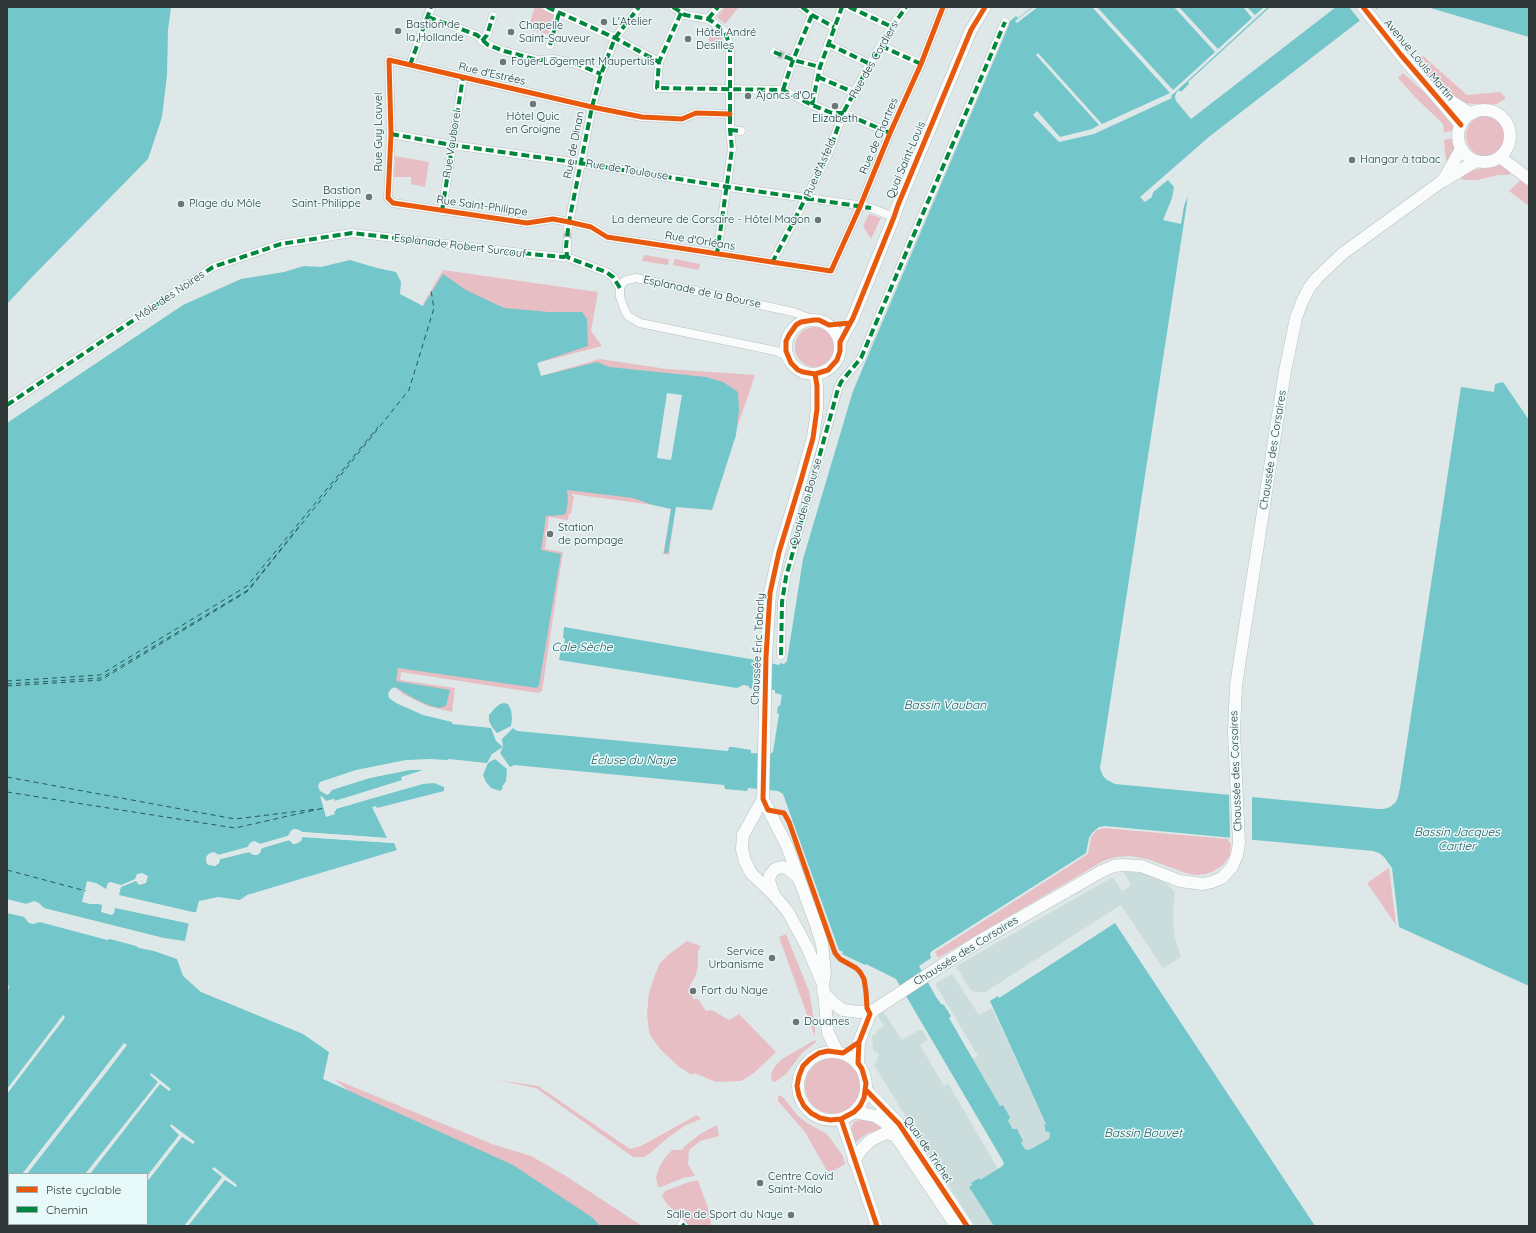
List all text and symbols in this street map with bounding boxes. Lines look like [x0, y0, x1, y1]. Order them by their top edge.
place label: L'Atelier [612, 15, 652, 29]
marker: L'Atelier [599, 17, 609, 27]
street label: Avenue Louis Martin [1381, 17, 1457, 103]
place label: Bastion de la Hollande [406, 18, 464, 44]
place label: Chapelle Saint-Sauveur [519, 19, 590, 45]
street label: Rue des Cordiers [847, 19, 901, 101]
marker: Bastion de la Hollande [393, 26, 403, 36]
place label: Hôtel André Desilles [696, 26, 756, 52]
marker: Chapelle Saint-Sauveur [506, 27, 516, 37]
marker: Hôtel André Desilles [683, 34, 693, 44]
place label: Foyer Logement Maupertuis [511, 55, 655, 69]
marker: Foyer Logement Maupertuis [498, 57, 508, 67]
street label: Rue d'Estrées [457, 60, 527, 88]
place label: Ajoncs d'Or [756, 89, 814, 103]
marker: Ajoncs d'Or [743, 91, 753, 101]
street label: Rue Guy Louvel [372, 92, 386, 172]
street label: Rue de Chartres [857, 96, 901, 176]
marker: Hôtel Quic en Groigne [528, 99, 538, 109]
marker: Elizabeth [830, 101, 840, 111]
street label: Rue Vauborel [440, 109, 464, 179]
place label: Hôtel Quic en Groigne [505, 110, 561, 136]
street label: Rue de Dinan [561, 110, 587, 180]
place label: Elizabeth [812, 112, 858, 126]
street label: Quai Saint-Louis [884, 119, 928, 201]
street label: Rue d'Asfeld [801, 137, 839, 199]
place label: Hangar à tabac [1360, 153, 1441, 167]
marker: Hangar à tabac [1347, 155, 1357, 165]
street label: Rue de Toulouse [585, 157, 669, 183]
place label: Bastion Saint-Philippe [292, 184, 361, 210]
marker: Bastion Saint-Philippe [364, 192, 374, 202]
street label: Rue Saint-Philippe [436, 193, 528, 219]
place label: Plage du Môle [189, 197, 261, 211]
marker: Plage du Môle [176, 199, 186, 209]
place label: La demeure de Corsaire - Hôtel Magon [612, 213, 810, 227]
marker: La demeure de Corsaire - Hôtel Magon [813, 215, 823, 225]
street label: Rue d'Orléans [664, 229, 736, 253]
street label: Esplanade Robert Surcouf [393, 231, 527, 261]
street label: Môle des Noires [133, 268, 207, 324]
street label: Esplanade de la Bourse [642, 273, 762, 311]
street label: Chaussée des Corsaires [1257, 389, 1289, 511]
street label: Quai de la Bourse [787, 457, 825, 547]
place label: Station de pompage [558, 521, 623, 547]
marker: Station de pompage [545, 529, 555, 539]
street label: Chaussée Éric Tabarly [748, 593, 768, 705]
water label: Cale Sèche [551, 640, 613, 654]
water label: Bassin Vauban [904, 698, 986, 712]
street label: Chaussée des Corsaires [1227, 710, 1245, 832]
water label: Écluse du Naye [590, 753, 676, 767]
water label: Bassin Jacques Cartier [1414, 825, 1500, 853]
street label: Chaussée des Corsaires [911, 913, 1021, 989]
place label: Service Urbanisme [708, 945, 764, 971]
marker: Service Urbanisme [767, 953, 777, 963]
place label: Fort du Naye [701, 984, 768, 998]
marker: Fort du Naye [688, 986, 698, 996]
place label: Douanes [804, 1015, 849, 1029]
marker: Douanes [791, 1017, 801, 1027]
street label: Quai de Trichet [901, 1114, 955, 1186]
water label: Bassin Bouvet [1104, 1126, 1182, 1140]
place label: Centre Covid Saint-Malo [768, 1170, 833, 1196]
legend [8, 1173, 148, 1225]
marker: Centre Covid Saint-Malo [755, 1178, 765, 1188]
text: Piste cyclable [46, 1182, 121, 1197]
text: Chemin [46, 1202, 88, 1217]
place label: Salle de Sport du Naye [666, 1208, 783, 1222]
marker: Salle de Sport du Naye [786, 1210, 796, 1220]

